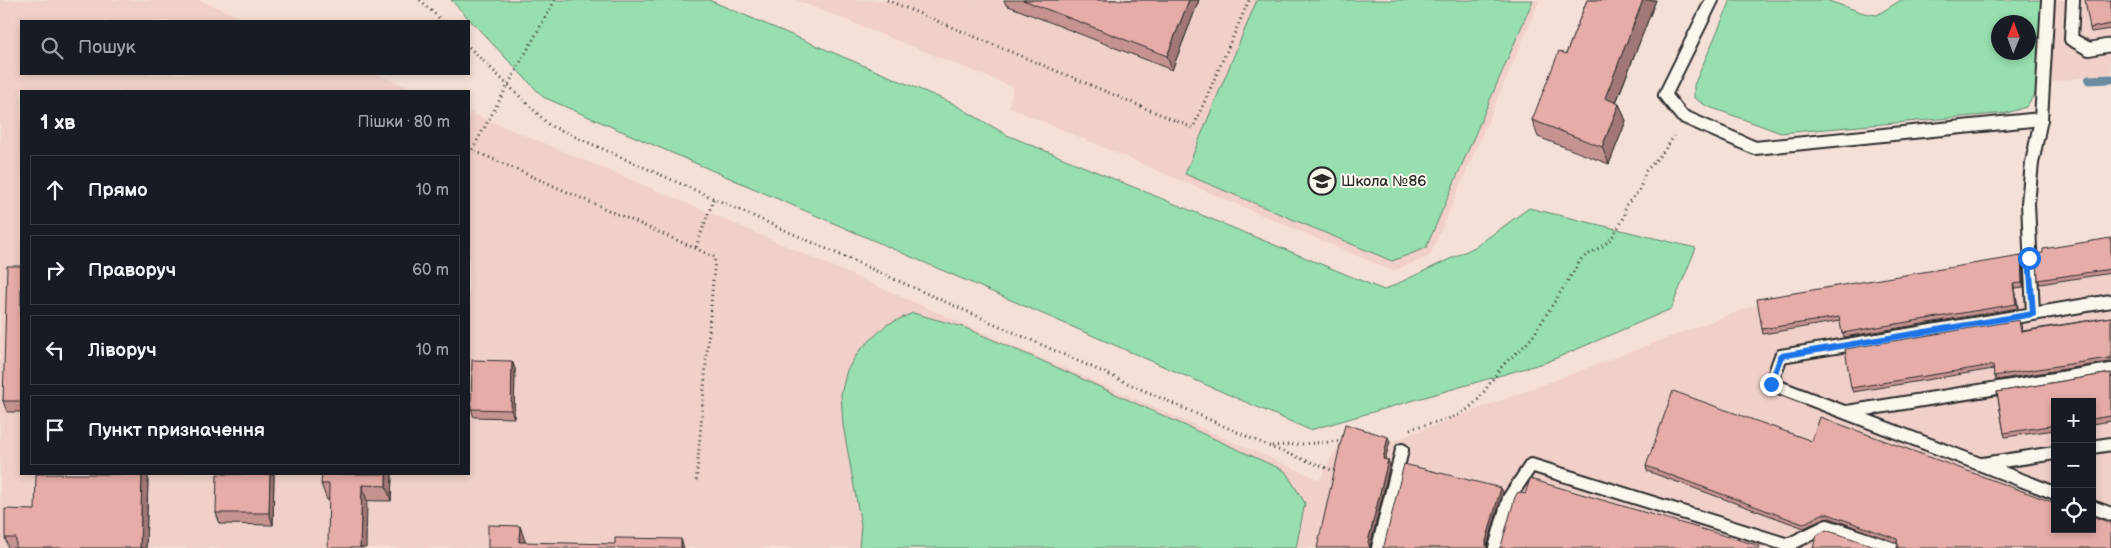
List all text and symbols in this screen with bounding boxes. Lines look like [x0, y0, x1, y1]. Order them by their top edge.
north arrow [1991, 15, 2036, 60]
search box [20, 20, 470, 75]
icon: search [38, 34, 66, 62]
text: Пошук [78, 36, 136, 59]
text: 1 хв [40, 110, 76, 135]
text: Пішки · 80 m [358, 113, 450, 132]
school or university icon: Школа №86 [1307, 166, 1337, 196]
place label: Школа №86 [1341, 172, 1426, 191]
icon: ahead [41, 176, 69, 204]
text: Прямо [88, 179, 148, 202]
text: 10 m [416, 181, 449, 200]
route start [2018, 247, 2041, 270]
icon: right [41, 256, 69, 284]
text: Праворуч [88, 259, 176, 282]
text: 60 m [412, 261, 449, 280]
icon: left [41, 336, 69, 364]
text: Ліворуч [88, 339, 157, 362]
text: 10 m [416, 341, 449, 360]
route end [1760, 373, 1783, 396]
map controls [2051, 398, 2096, 533]
button: + [2051, 398, 2096, 443]
icon: arrive [41, 416, 69, 444]
text: Пункт призначення [88, 419, 265, 442]
button: − [2051, 443, 2096, 488]
button: locate [2051, 488, 2096, 533]

